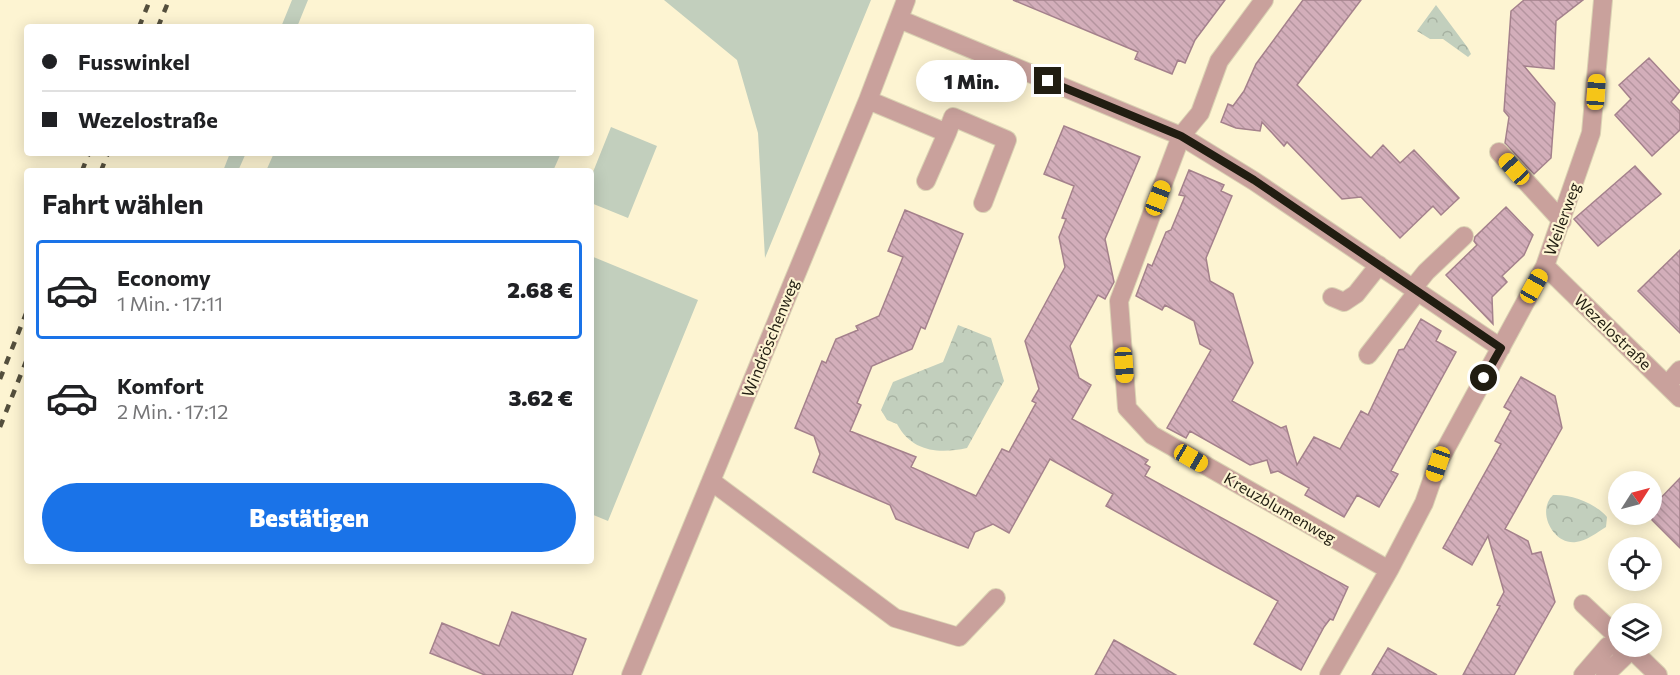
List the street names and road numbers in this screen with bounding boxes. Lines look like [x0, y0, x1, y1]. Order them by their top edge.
street label: Weilerweg [1540, 179, 1584, 258]
street label: Windröschenweg [737, 276, 802, 400]
street label: Wezelostraße [1571, 290, 1656, 373]
street label: Kreuzblumenweg [1221, 468, 1340, 547]

